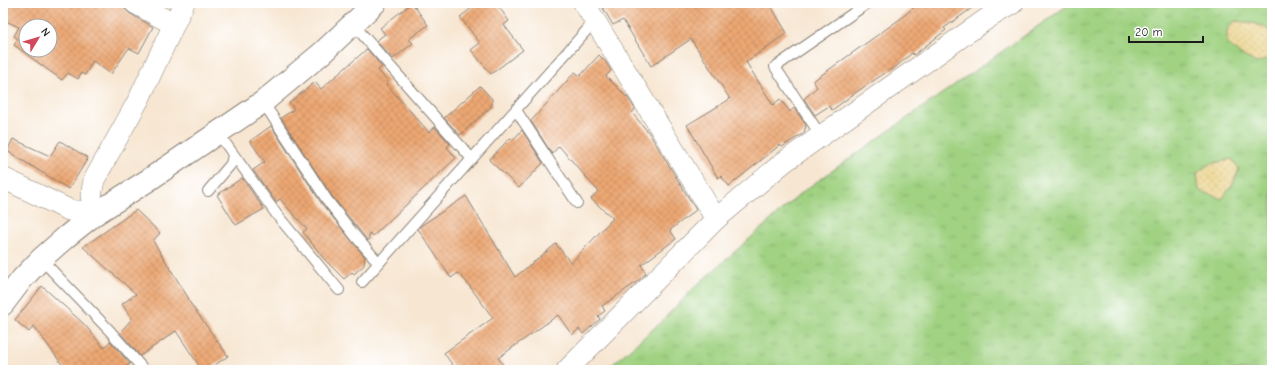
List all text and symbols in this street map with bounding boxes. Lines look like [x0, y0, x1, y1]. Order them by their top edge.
north arrow [18, 18, 58, 58]
scale bar [1129, 18, 1203, 44]
text: N [38, 25, 53, 39]
text: 20 m [1135, 25, 1163, 39]

